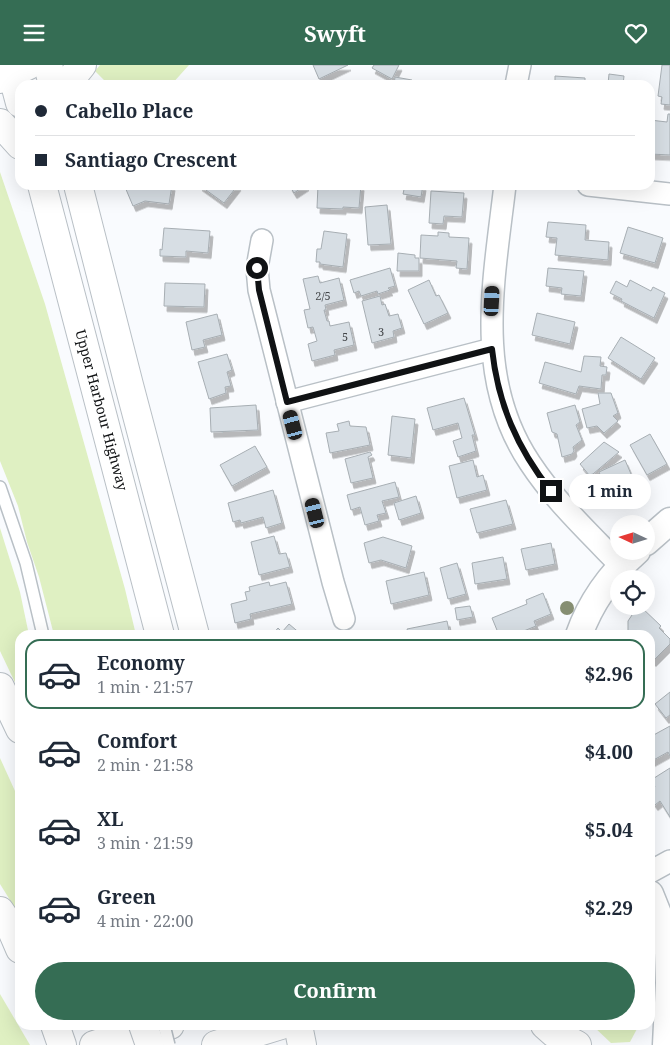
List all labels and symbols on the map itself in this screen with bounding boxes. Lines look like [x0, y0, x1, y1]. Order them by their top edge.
route start [246, 257, 268, 279]
car [483, 286, 500, 316]
house number: 2/5 [315, 288, 331, 303]
house number: 3 [378, 324, 384, 339]
street label: Upper Harbour Highway [71, 327, 133, 493]
house number: 5 [342, 329, 348, 344]
car [281, 409, 304, 441]
callout: 1 min [568, 473, 651, 509]
route end [540, 480, 562, 502]
car [304, 497, 325, 529]
north arrow [610, 515, 655, 560]

